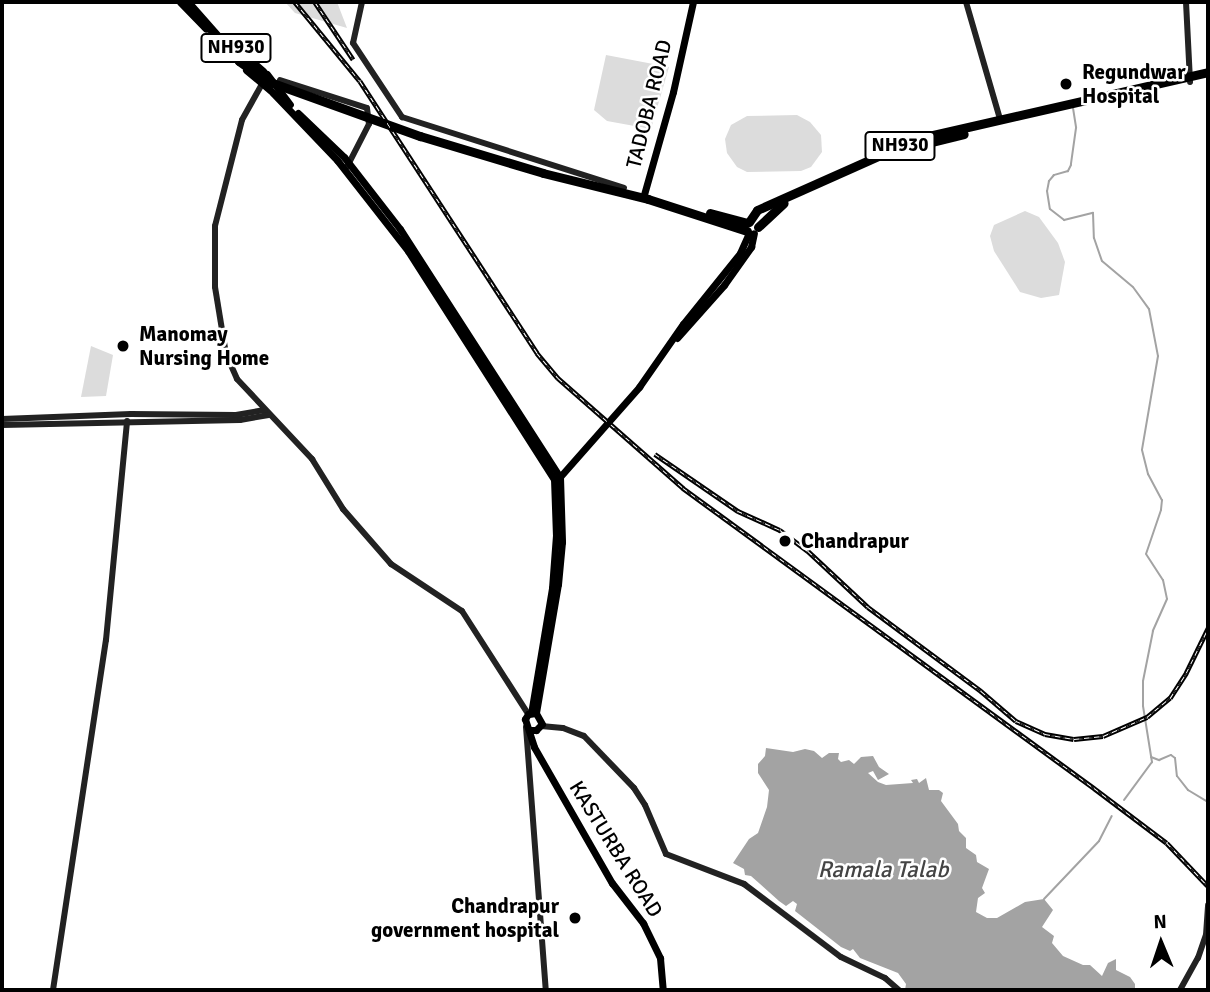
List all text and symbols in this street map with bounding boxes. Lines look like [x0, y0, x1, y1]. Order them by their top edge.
road number: NH930 [199, 32, 273, 64]
street label: TADOBA ROAD [621, 37, 677, 171]
place label: Regundwar Hospital [1082, 59, 1185, 109]
marker: Regundwar Hospital [1056, 74, 1076, 94]
road number: NH930 [863, 130, 937, 162]
place label: Manomay Nursing Home [139, 321, 269, 371]
marker: Manomay Nursing Home [113, 336, 133, 356]
place label: Chandrapur [801, 528, 909, 554]
marker: Chandrapur [775, 531, 795, 551]
street label: KASTURBA ROAD [564, 776, 668, 922]
water label: Ramala Talab [818, 856, 948, 884]
place label: Chandrapur government hospital [371, 893, 559, 943]
marker: Chandrapur government hospital [565, 908, 585, 928]
north arrow [1126, 908, 1196, 978]
text: N [1153, 910, 1167, 934]

